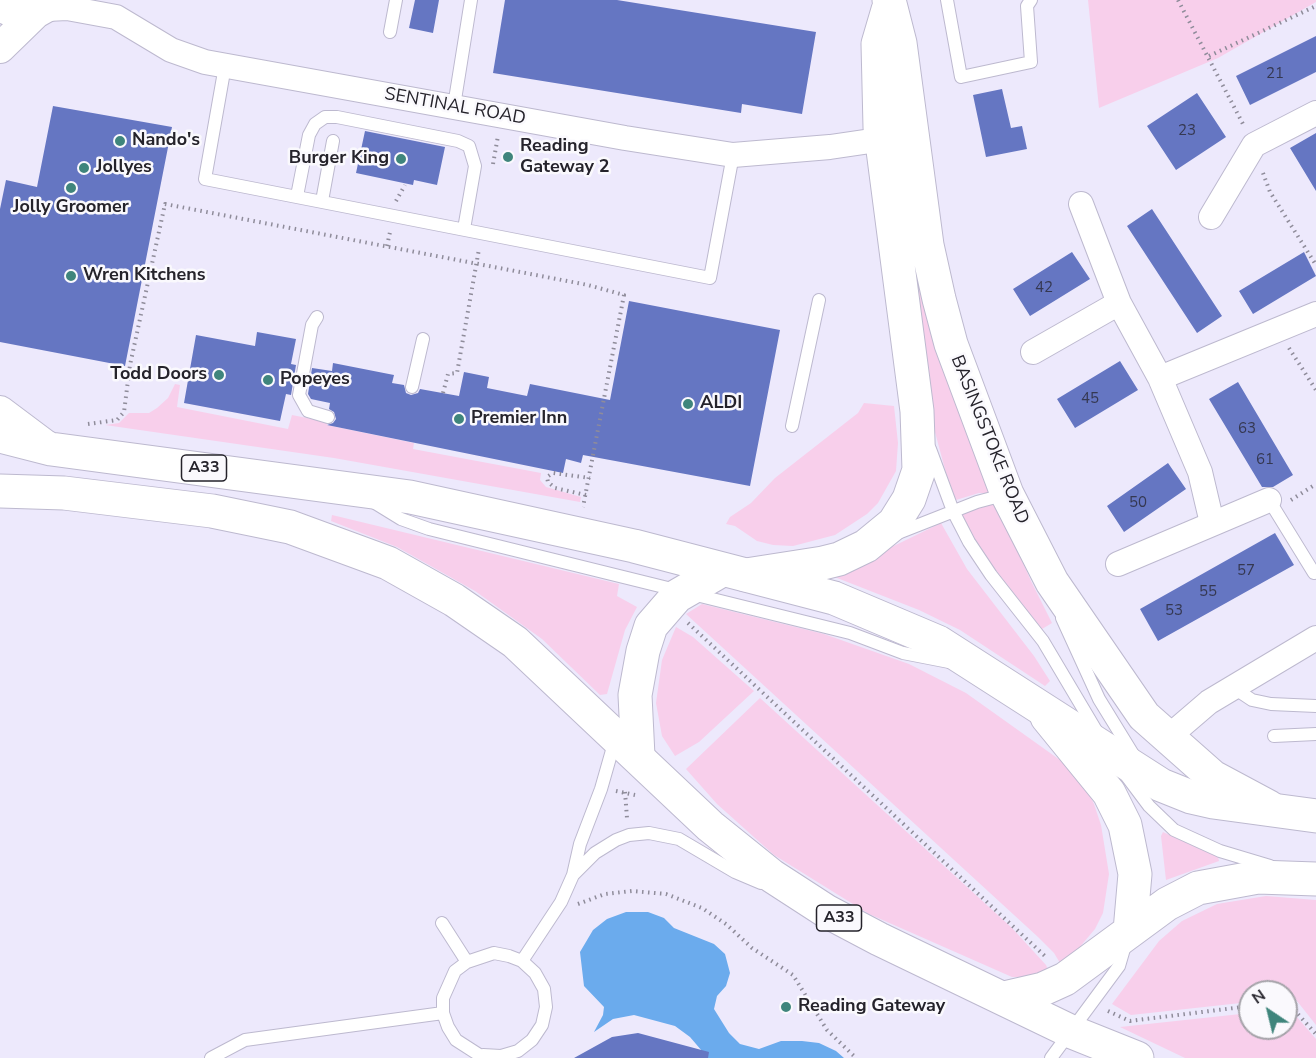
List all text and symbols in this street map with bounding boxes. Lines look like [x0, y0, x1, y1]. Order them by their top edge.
house number: 21 [1266, 65, 1284, 83]
street label: SENTINAL ROAD [383, 84, 527, 130]
house number: 23 [1178, 122, 1196, 140]
place label: Nando's [132, 130, 200, 152]
marker: Nando's [113, 134, 127, 148]
place label: Reading Gateway 2 [520, 136, 610, 178]
place label: Burger King [289, 148, 389, 170]
marker: Reading Gateway 2 [501, 150, 515, 164]
marker: Burger King [394, 152, 408, 166]
place label: Jollyes [96, 157, 152, 179]
marker: Jollyes [77, 161, 91, 175]
marker: Jolly Groomer [64, 181, 78, 195]
place label: Jolly Groomer [13, 197, 129, 219]
place label: Wren Kitchens [83, 265, 206, 287]
marker: Wren Kitchens [64, 269, 78, 283]
house number: 42 [1035, 279, 1053, 297]
street label: BASINGSTOKE ROAD [945, 352, 1033, 528]
place label: Todd Doors [110, 364, 207, 386]
marker: Todd Doors [212, 368, 226, 382]
place label: Popeyes [280, 369, 350, 391]
marker: Popeyes [261, 373, 275, 387]
house number: 45 [1081, 390, 1099, 408]
place label: ALDI [700, 393, 742, 415]
marker: ALDI [681, 397, 695, 411]
place label: Premier Inn [471, 408, 567, 430]
marker: Premier Inn [452, 412, 466, 426]
house number: 63 [1238, 420, 1256, 438]
house number: 61 [1256, 451, 1274, 469]
road number: A33 [182, 455, 226, 481]
house number: 50 [1129, 494, 1147, 512]
house number: 57 [1237, 562, 1255, 580]
house number: 55 [1199, 583, 1217, 601]
house number: 53 [1165, 602, 1183, 620]
road number: A33 [816, 905, 862, 931]
north arrow [1238, 980, 1298, 1040]
text: N [1248, 984, 1270, 1009]
place label: Reading Gateway [798, 996, 945, 1018]
marker: Reading Gateway [779, 1000, 793, 1014]

